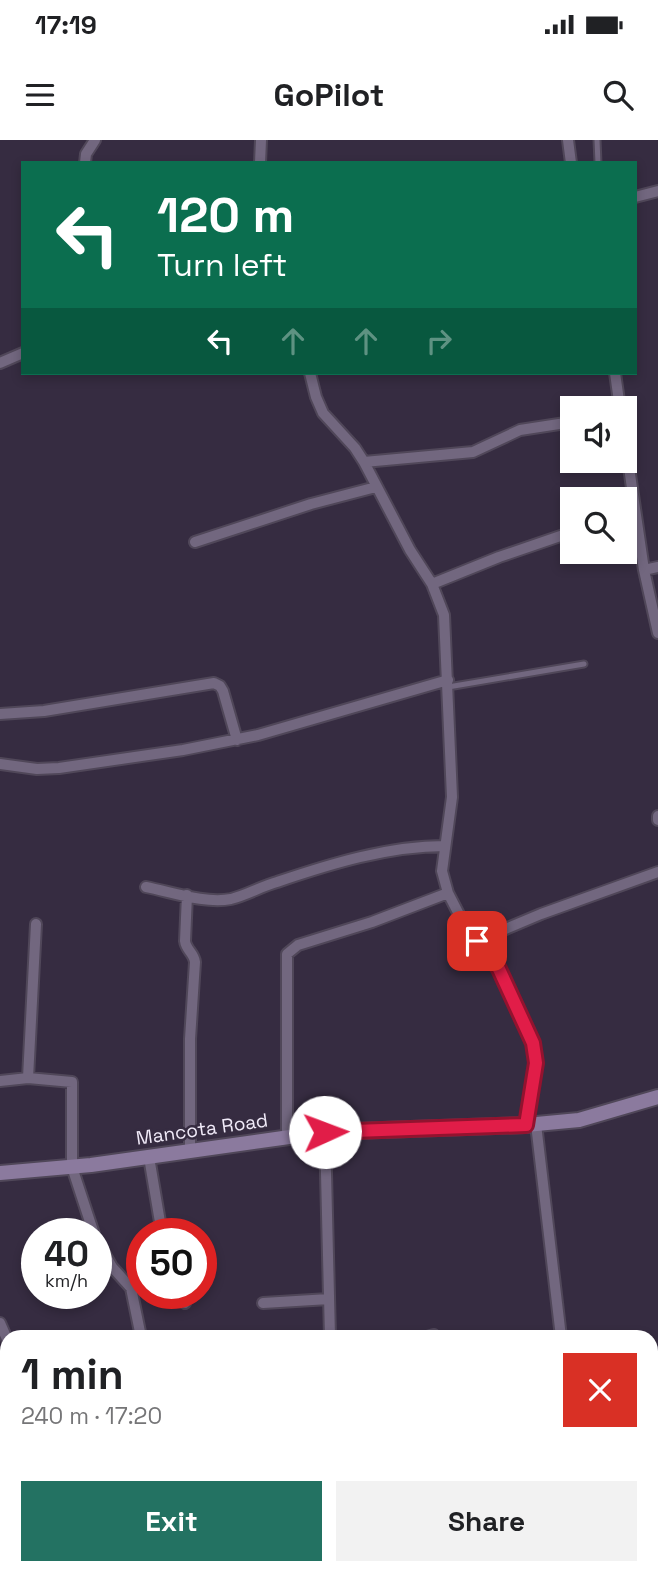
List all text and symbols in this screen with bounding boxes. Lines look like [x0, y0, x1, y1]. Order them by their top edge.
text: 17:19 [35, 8, 97, 42]
text: GoPilot [274, 75, 384, 115]
icon: menu [21, 76, 59, 114]
icon: search [599, 76, 637, 114]
text: 120 m [157, 184, 294, 246]
icon: left [42, 189, 133, 280]
text: Turn left [157, 245, 287, 285]
icon: left [201, 322, 239, 360]
icon: ahead [274, 322, 312, 360]
icon: ahead [347, 322, 385, 360]
icon: right [420, 322, 458, 360]
map controls [560, 396, 637, 564]
button: sound [560, 396, 637, 473]
button: search [560, 487, 637, 564]
pin [447, 911, 507, 971]
icon: arrive [458, 922, 496, 960]
position arrow [288, 1095, 362, 1169]
street label: Mancota Road [134, 1107, 270, 1151]
speed limit sign: 50 [126, 1218, 217, 1309]
text: 40 [44, 1232, 89, 1276]
text: km/h [45, 1269, 88, 1292]
text: 1 min [21, 1348, 124, 1401]
button: close [563, 1353, 637, 1427]
text: 240 m · 17:20 [21, 1401, 162, 1431]
button: Exit [21, 1481, 322, 1561]
button: Share [336, 1481, 637, 1561]

